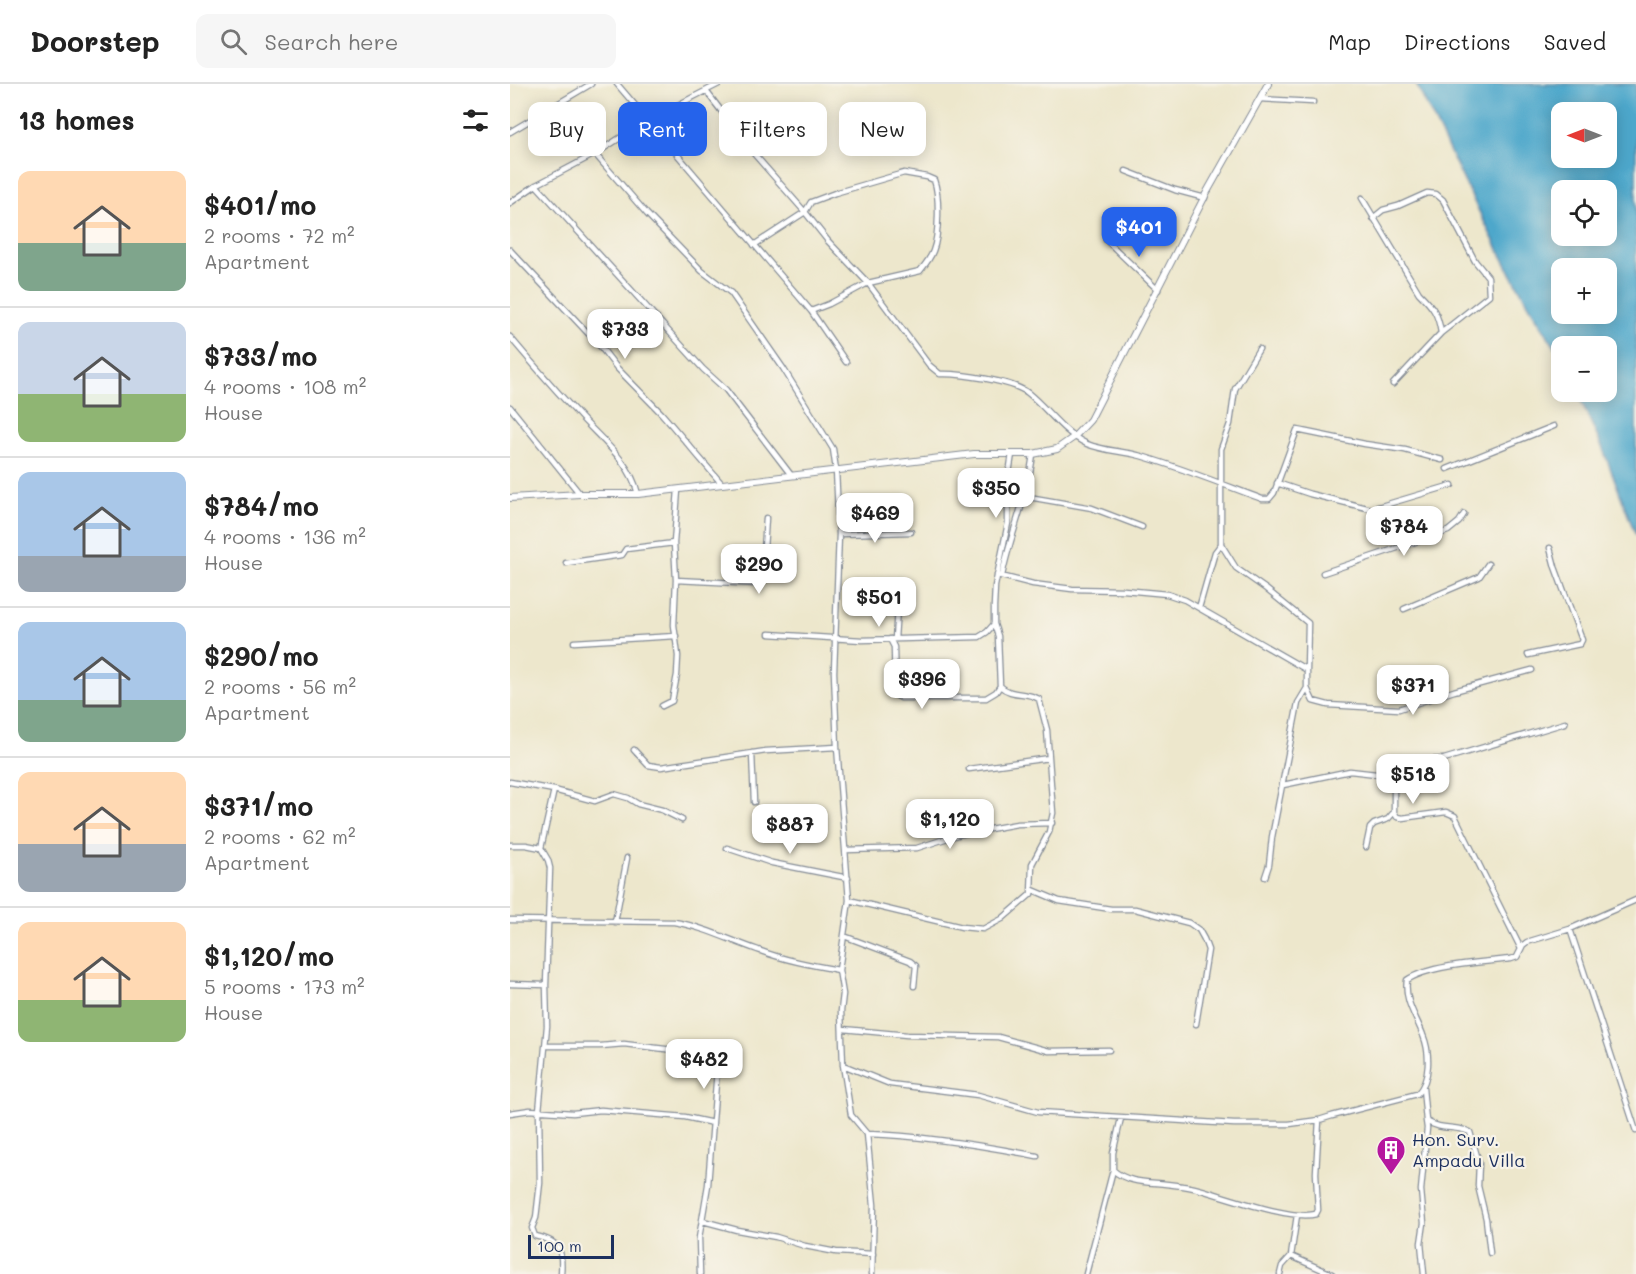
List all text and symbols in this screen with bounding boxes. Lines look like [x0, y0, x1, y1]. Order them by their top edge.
search box [196, 14, 616, 68]
text: Doorstep [30, 23, 160, 59]
icon: search [217, 25, 250, 58]
text: Search here [265, 27, 398, 56]
text: Map [1328, 28, 1371, 55]
text: Directions [1404, 28, 1511, 55]
text: Saved [1544, 28, 1606, 55]
chip: Buy [528, 102, 606, 156]
chip: Rent [618, 102, 707, 156]
chip: Filters [719, 102, 827, 156]
chip: New [839, 102, 926, 156]
north arrow [1551, 102, 1617, 168]
map controls [1551, 102, 1617, 402]
text: 13 homes [18, 103, 135, 137]
icon: filters [459, 104, 492, 137]
button: locate [1551, 180, 1617, 246]
text: $401/mo [204, 188, 316, 222]
icon: home [66, 195, 138, 267]
pin: $401 [1103, 207, 1175, 258]
text: $401 [1116, 213, 1162, 239]
text: 2 rooms · 72 m² [204, 222, 355, 248]
text: Apartment [204, 248, 310, 274]
button: + [1551, 258, 1617, 324]
pin: $733 [589, 309, 661, 360]
text: $733 [601, 315, 649, 341]
button: − [1551, 336, 1617, 402]
text: $733/mo [204, 339, 317, 373]
icon: home [66, 346, 138, 418]
text: 4 rooms · 108 m² [204, 373, 366, 399]
text: House [204, 399, 263, 425]
pin: $350 [960, 468, 1032, 519]
text: $350 [972, 474, 1020, 500]
text: $784/mo [204, 489, 319, 523]
pin: $469 [839, 493, 911, 544]
icon: home [66, 496, 138, 568]
text: $469 [850, 499, 900, 525]
pin: $784 [1368, 506, 1440, 557]
text: $784 [1380, 512, 1428, 538]
text: 4 rooms · 136 m² [204, 523, 366, 549]
pin: $290 [723, 544, 795, 595]
text: House [204, 549, 263, 575]
text: $290 [735, 550, 783, 576]
pin: $501 [843, 577, 915, 628]
text: $501 [856, 583, 902, 609]
text: $290/mo [204, 639, 319, 673]
icon: home [66, 646, 138, 718]
pin: $396 [886, 659, 958, 710]
text: $396 [898, 665, 946, 691]
pin: $371 [1377, 665, 1449, 716]
text: $371 [1391, 671, 1435, 697]
text: 2 rooms · 56 m² [204, 673, 356, 699]
text: Apartment [204, 699, 310, 725]
pin: $518 [1377, 754, 1449, 805]
text: $518 [1390, 760, 1436, 786]
text: $371/mo [204, 789, 313, 823]
icon: home [66, 796, 138, 868]
pin: $1,120 [901, 799, 999, 850]
pin: $887 [754, 804, 826, 855]
text: $1,120 [920, 805, 980, 831]
text: $887 [766, 810, 814, 836]
text: 2 rooms · 62 m² [204, 823, 356, 849]
text: Apartment [204, 849, 310, 875]
text: $1,120/mo [204, 939, 334, 973]
icon: home [66, 946, 138, 1018]
text: 5 rooms · 173 m² [204, 973, 365, 999]
text: House [204, 999, 263, 1025]
pin: $482 [668, 1039, 740, 1090]
text: $482 [680, 1045, 728, 1071]
place label: Hon. Surv. Ampadu Villa [1412, 1127, 1525, 1172]
building icon: Hon. Surv. Ampadu Villa [1375, 1134, 1407, 1176]
scale bar [528, 1232, 614, 1260]
text: 100 m [537, 1235, 582, 1256]

